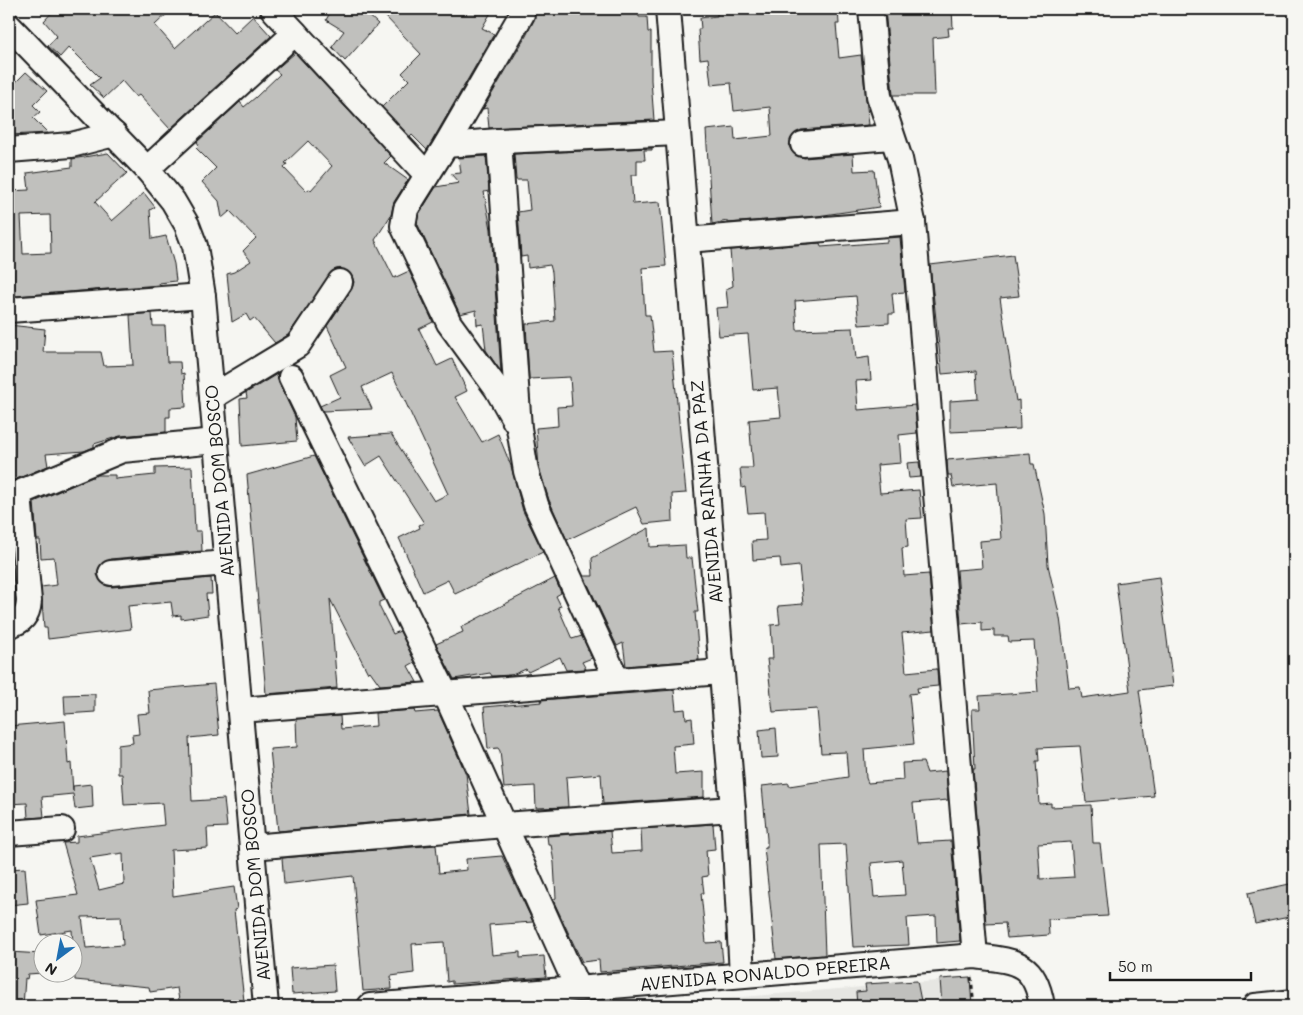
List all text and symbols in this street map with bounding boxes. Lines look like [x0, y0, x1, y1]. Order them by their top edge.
street label: AVENIDA RAINHA DA PAZ [684, 379, 728, 605]
street label: AVENIDA DOM BOSCO [199, 384, 239, 578]
street label: AVENIDA DOM BOSCO [235, 788, 275, 982]
north arrow [32, 932, 82, 982]
street label: AVENIDA RONALDO PEREIRA [639, 950, 891, 996]
scale bar [1110, 950, 1252, 982]
text: 50 m [1118, 956, 1153, 976]
text: N [41, 959, 60, 980]

